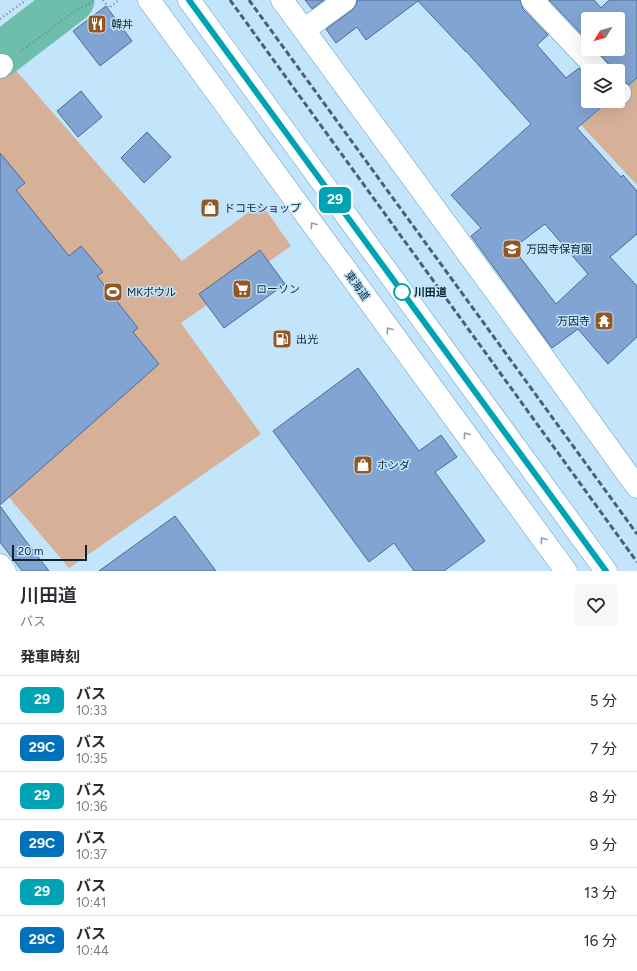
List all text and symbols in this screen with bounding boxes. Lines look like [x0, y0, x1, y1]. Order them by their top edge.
north arrow [581, 12, 625, 56]
map controls [581, 12, 625, 108]
restaurant icon: 韓丼 [86, 13, 108, 35]
place label: 韓丼 [111, 18, 133, 31]
button: layers [581, 64, 625, 108]
line badge: 29 [317, 187, 353, 213]
text: 29 [327, 191, 343, 208]
shop icon: ドコモショップ [199, 197, 221, 219]
place label: ドコモショップ [224, 202, 301, 215]
one-way arrow [311, 222, 318, 229]
school or university icon: 万因寺保育園 [501, 238, 523, 260]
place label: 万因寺保育園 [526, 243, 592, 256]
street label: 東海道 [342, 269, 372, 303]
supermarket icon: ローソン [231, 278, 253, 300]
sports icon: MKボウル [102, 281, 124, 303]
place label: ローソン [256, 283, 300, 296]
marker: 川田道 [393, 283, 411, 301]
place label: MKボウル [127, 286, 176, 299]
place label: 川田道 [414, 286, 447, 299]
temple icon: 万因寺 [593, 310, 615, 332]
place label: 万因寺 [557, 315, 590, 328]
one-way arrow [387, 327, 394, 334]
fuel station icon: 出光 [271, 328, 293, 350]
place label: 出光 [296, 333, 318, 346]
one-way arrow [464, 432, 471, 439]
shop icon: ホンダ [352, 454, 374, 476]
place label: ホンダ [377, 459, 410, 472]
one-way arrow [541, 537, 548, 544]
scale bar [12, 543, 87, 562]
text: 20 m [18, 545, 43, 558]
text: 川田道 [20, 584, 77, 607]
button: heart [575, 584, 617, 626]
text: バス [20, 614, 46, 629]
text: 発車時刻 [20, 648, 80, 666]
text: バス [76, 685, 106, 703]
text: 29 [34, 691, 50, 708]
text: 5 分 [590, 692, 617, 710]
text: 10:33 [76, 703, 107, 718]
text: バス [76, 733, 106, 751]
text: 29C [29, 739, 55, 756]
text: 7 分 [590, 740, 617, 758]
text: 10:35 [76, 751, 108, 766]
text: バス [76, 781, 106, 799]
text: 29 [34, 787, 50, 804]
text: 8 分 [589, 788, 617, 806]
text: 10:36 [76, 799, 107, 814]
text: バス [76, 829, 106, 847]
text: 29C [29, 835, 55, 852]
text: 9 分 [590, 836, 617, 854]
text: 10:37 [76, 847, 107, 862]
text: バス [76, 877, 106, 895]
text: 29 [34, 883, 50, 900]
text: 13 分 [584, 884, 617, 902]
text: 10:41 [76, 895, 106, 910]
text: バス [76, 925, 106, 943]
text: 29C [29, 931, 55, 948]
text: 16 分 [584, 932, 617, 950]
text: 10:44 [76, 943, 109, 958]

